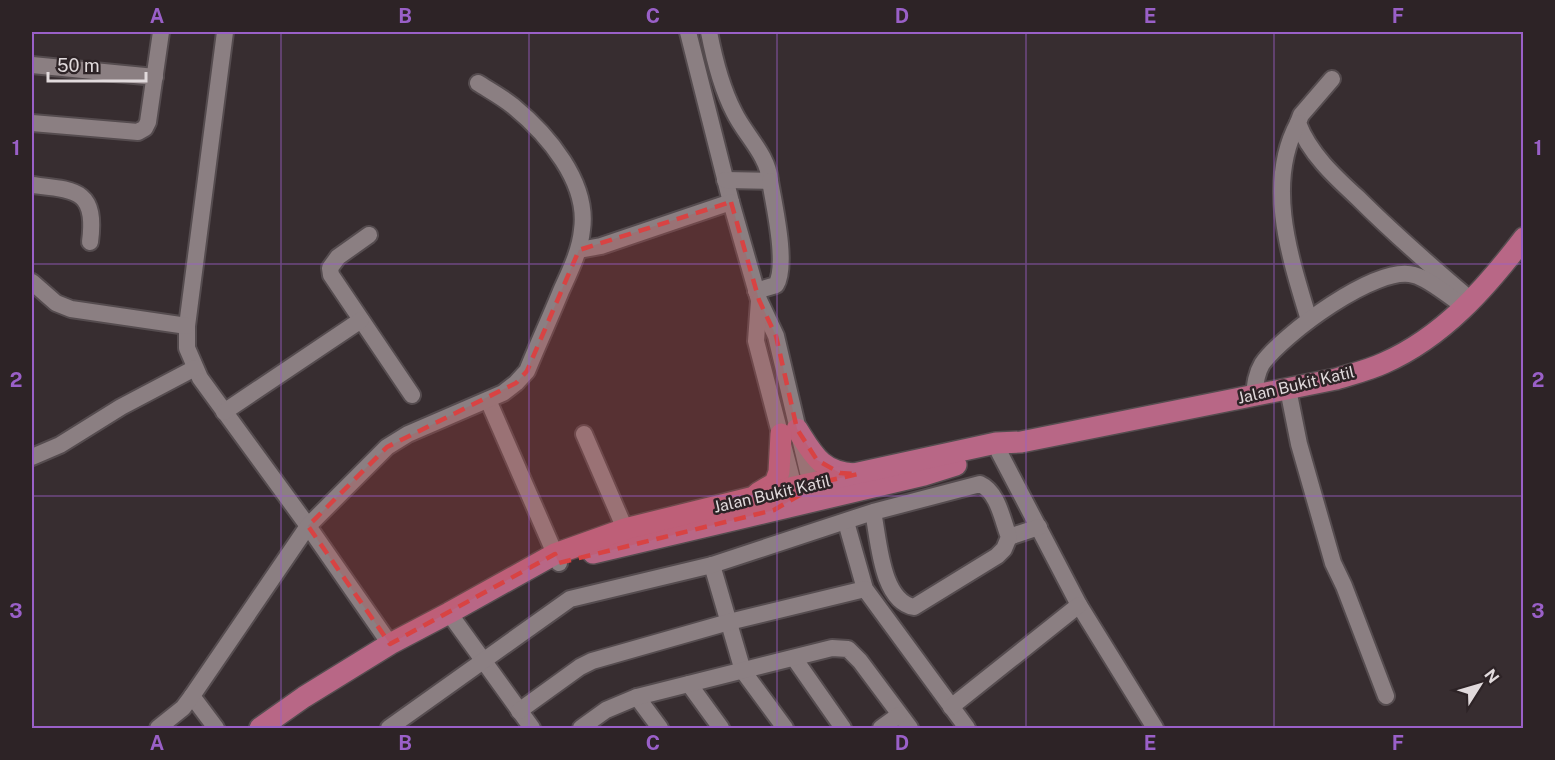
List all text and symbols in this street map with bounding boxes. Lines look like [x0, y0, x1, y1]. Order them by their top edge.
text: A [150, 4, 164, 28]
text: B [398, 4, 412, 28]
text: C [646, 4, 660, 28]
text: D [895, 4, 909, 28]
text: E [1144, 4, 1156, 28]
text: F [1392, 4, 1404, 28]
scale bar [48, 45, 146, 83]
text: 50 m [57, 55, 100, 76]
text: 1 [12, 136, 20, 160]
text: 1 [1534, 136, 1542, 160]
street label: Jalan Bukit Katil [1236, 362, 1356, 408]
text: 2 [10, 368, 22, 392]
text: 2 [1532, 368, 1544, 392]
street label: Jalan Bukit Katil [712, 471, 832, 517]
text: 3 [9, 599, 23, 623]
text: 3 [1531, 599, 1545, 623]
north arrow [1450, 655, 1510, 715]
text: N [1480, 666, 1503, 687]
text: A [150, 731, 164, 755]
text: B [398, 731, 412, 755]
text: C [646, 731, 660, 755]
text: D [895, 731, 909, 755]
text: E [1144, 731, 1156, 755]
text: F [1392, 731, 1404, 755]

